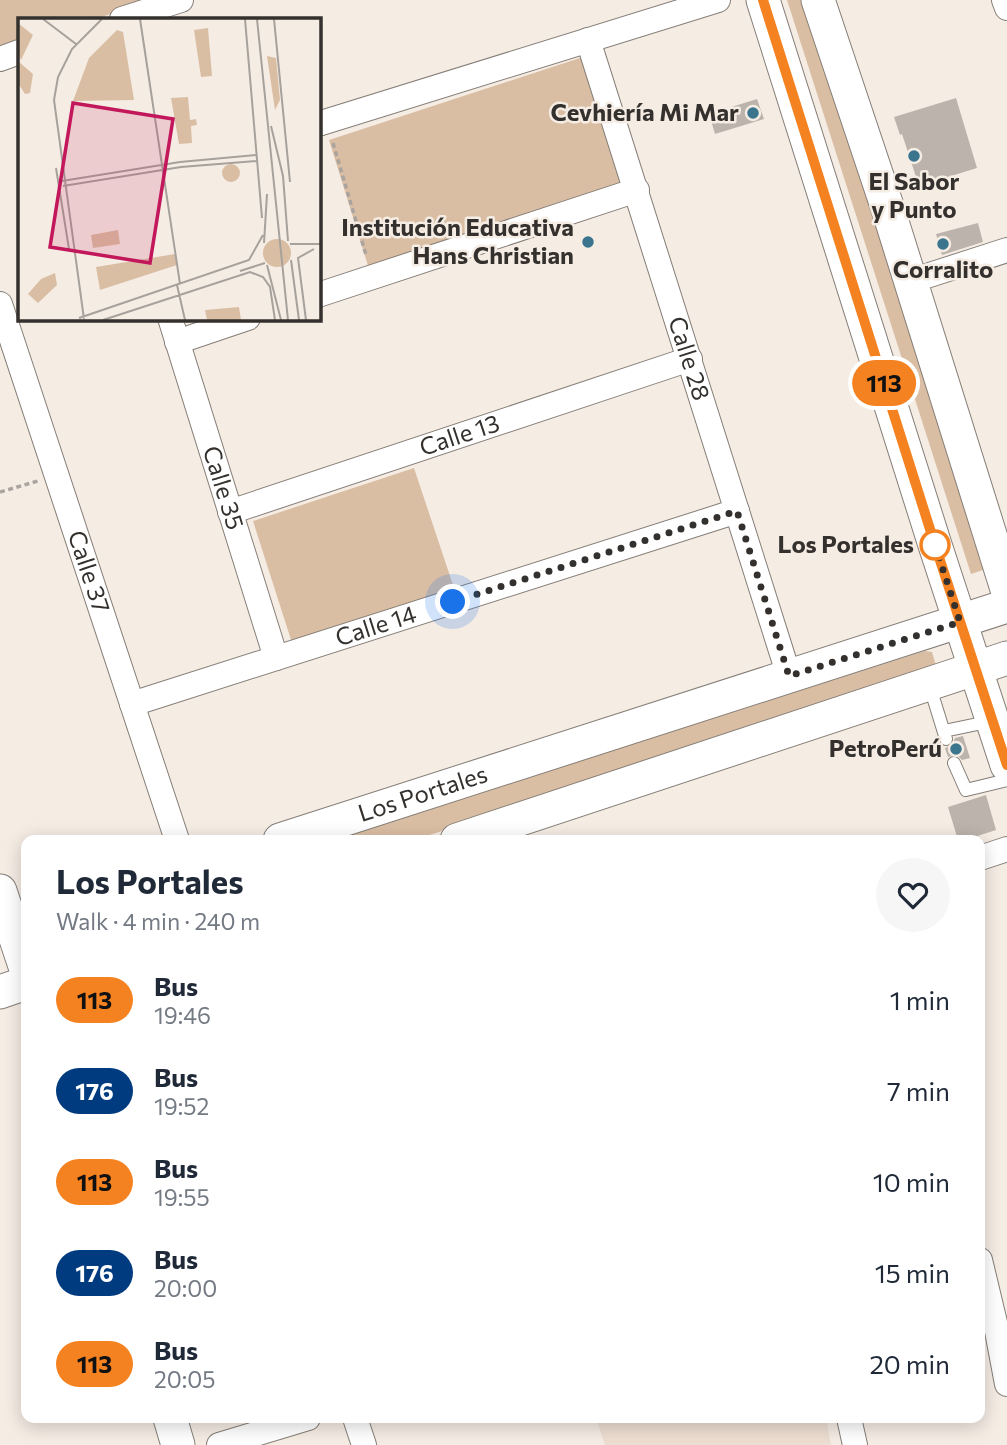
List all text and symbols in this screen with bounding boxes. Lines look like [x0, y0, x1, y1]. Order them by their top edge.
inset map [18, 18, 320, 320]
place label: Cevhiería Mi Mar [550, 97, 739, 126]
marker: Cevhiería Mi Mar [745, 105, 761, 121]
marker: El Sabor y Punto [906, 148, 922, 164]
place label: El Sabor y Punto [869, 166, 960, 223]
place label: Institución Educativa Hans Christian [341, 212, 574, 269]
marker: Institución Educativa Hans Christian [580, 234, 596, 250]
marker: Corralito [935, 236, 951, 252]
place label: Corralito [893, 254, 993, 283]
street label: Calle 28 [663, 312, 717, 404]
line badge: 113 [844, 360, 924, 406]
text: 113 [866, 368, 902, 397]
street label: Calle 13 [415, 407, 503, 461]
street label: Calle 35 [198, 442, 251, 533]
street label: Calle 37 [63, 527, 117, 616]
place label: Los Portales [778, 529, 914, 558]
marker: Los Portales [920, 530, 950, 560]
your location [435, 584, 470, 619]
street label: Calle 14 [331, 598, 419, 651]
place label: PetroPerú [829, 733, 942, 762]
marker: PetroPerú [948, 741, 964, 757]
street label: Los Portales [354, 758, 491, 827]
button: heart [876, 858, 950, 932]
text: Los Portales [56, 860, 244, 901]
text: Walk · 4 min · 240 m [56, 907, 260, 935]
text: Bus [154, 970, 198, 1001]
text: 1 min [890, 984, 950, 1015]
text: 113 [77, 985, 112, 1014]
text: 19:46 [154, 1001, 211, 1029]
text: Bus [154, 1061, 198, 1092]
text: 7 min [887, 1075, 950, 1106]
text: 176 [75, 1076, 114, 1105]
text: 19:52 [154, 1092, 209, 1120]
text: Bus [154, 1152, 198, 1183]
text: 10 min [873, 1166, 950, 1197]
text: 113 [77, 1167, 112, 1196]
text: 19:55 [154, 1183, 210, 1211]
text: Bus [154, 1243, 198, 1274]
text: 15 min [875, 1257, 950, 1288]
text: 176 [75, 1258, 114, 1287]
text: 20:00 [154, 1274, 217, 1302]
text: Bus [154, 1334, 198, 1365]
text: 20 min [869, 1348, 950, 1379]
text: 113 [77, 1349, 112, 1378]
text: 20:05 [154, 1365, 215, 1393]

